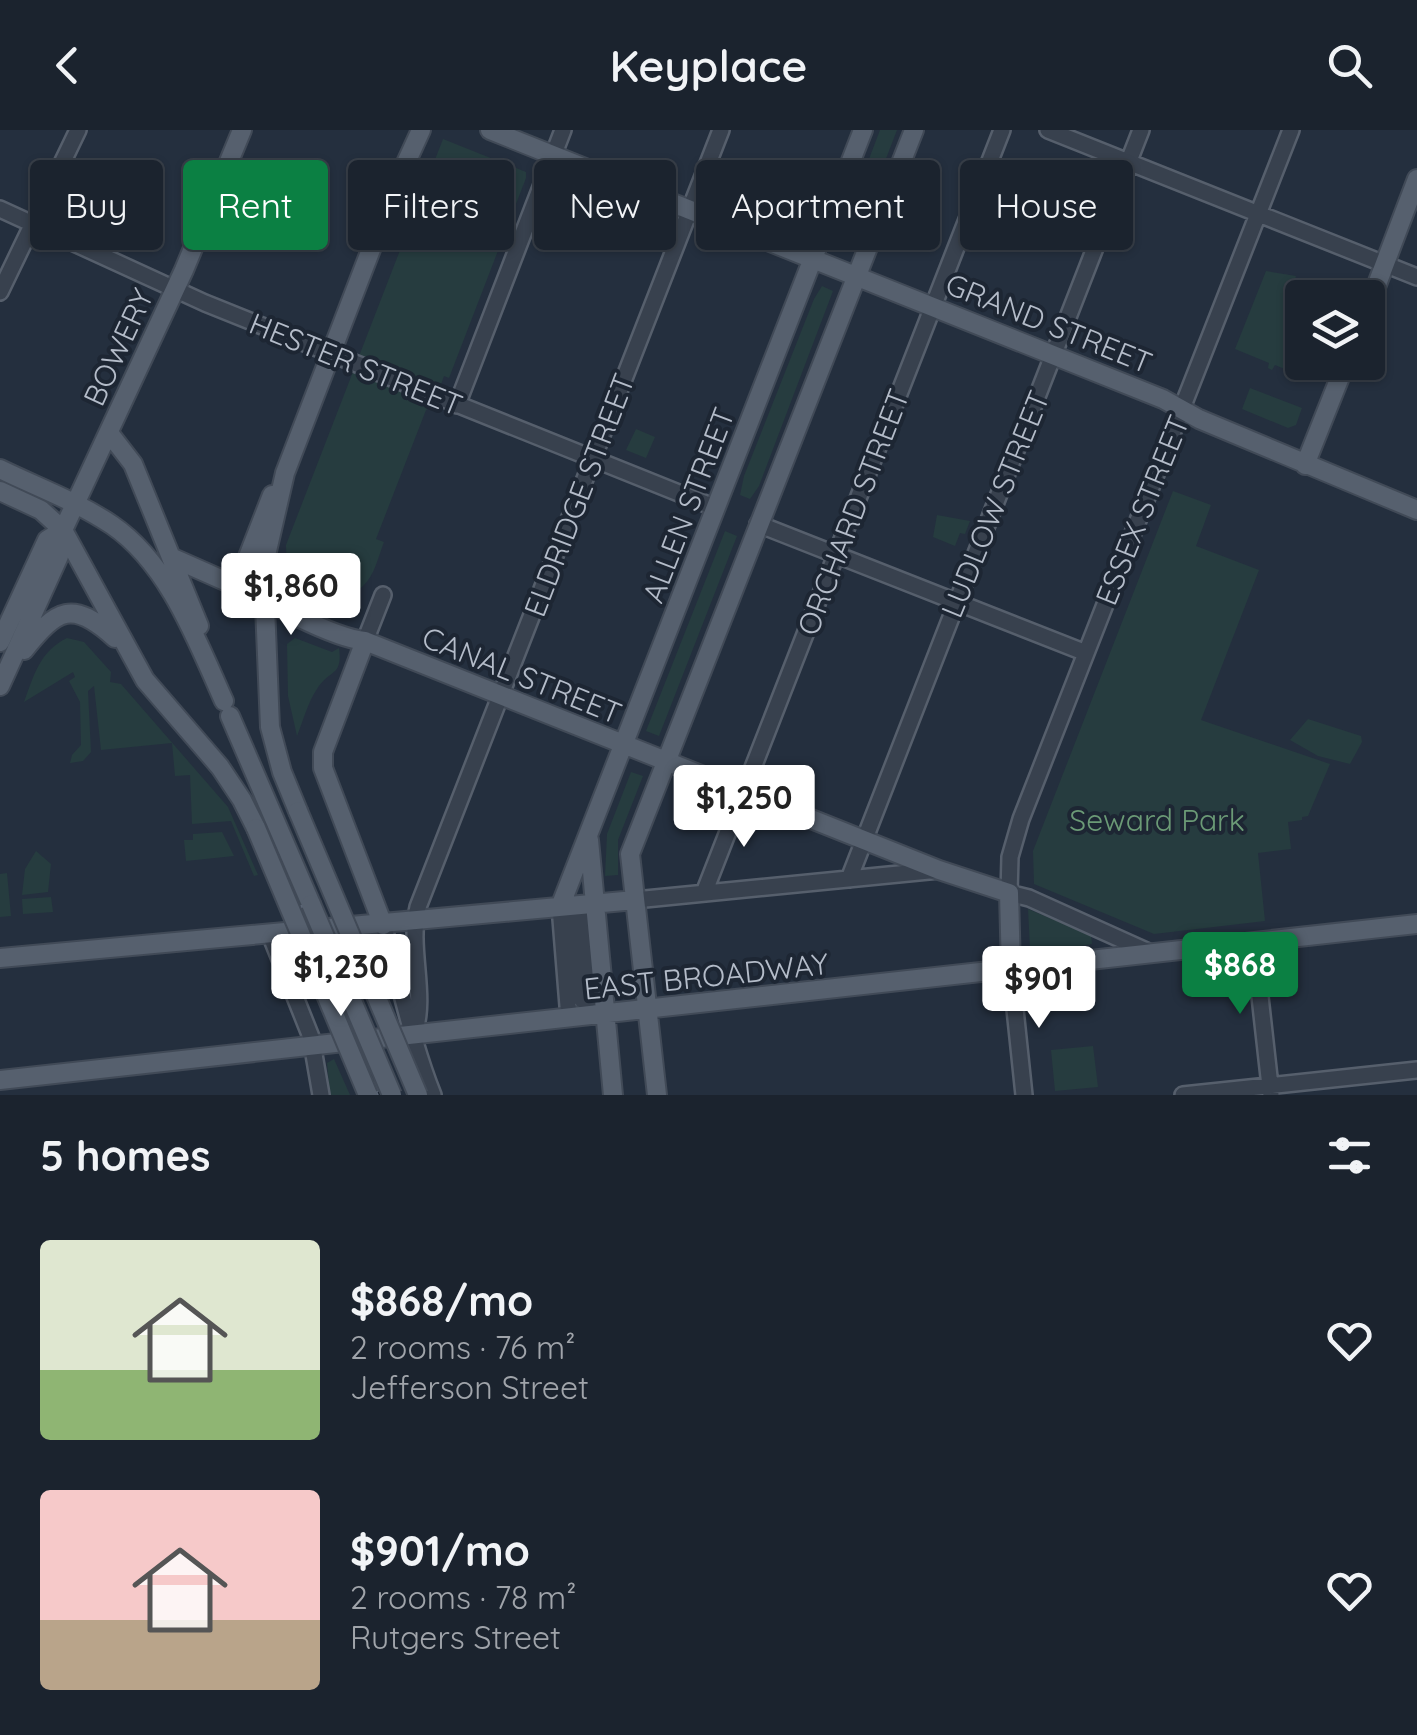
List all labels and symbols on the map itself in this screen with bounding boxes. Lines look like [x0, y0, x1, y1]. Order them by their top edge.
street label: GRAND STREET [940, 264, 1158, 382]
street label: BOWERY [74, 282, 162, 412]
street label: HESTER STREET [244, 304, 468, 424]
street label: ELDRIDGE STREET [515, 368, 643, 622]
street label: ORCHARD STREET [789, 384, 917, 640]
street label: LUDLOW STREET [932, 385, 1058, 623]
street label: ALLEN STREET [633, 402, 743, 608]
street label: ESSEX STREET [1087, 409, 1197, 611]
pin: $1,860 [210, 553, 372, 638]
street label: CANAL STREET [417, 618, 627, 732]
pin: $1,250 [663, 765, 825, 850]
park label: Seward Park [1069, 801, 1245, 839]
pin: $868 [1181, 932, 1299, 1017]
pin: $1,230 [260, 934, 422, 1019]
street label: EAST BROADWAY [582, 944, 830, 1008]
pin: $901 [980, 946, 1098, 1031]

